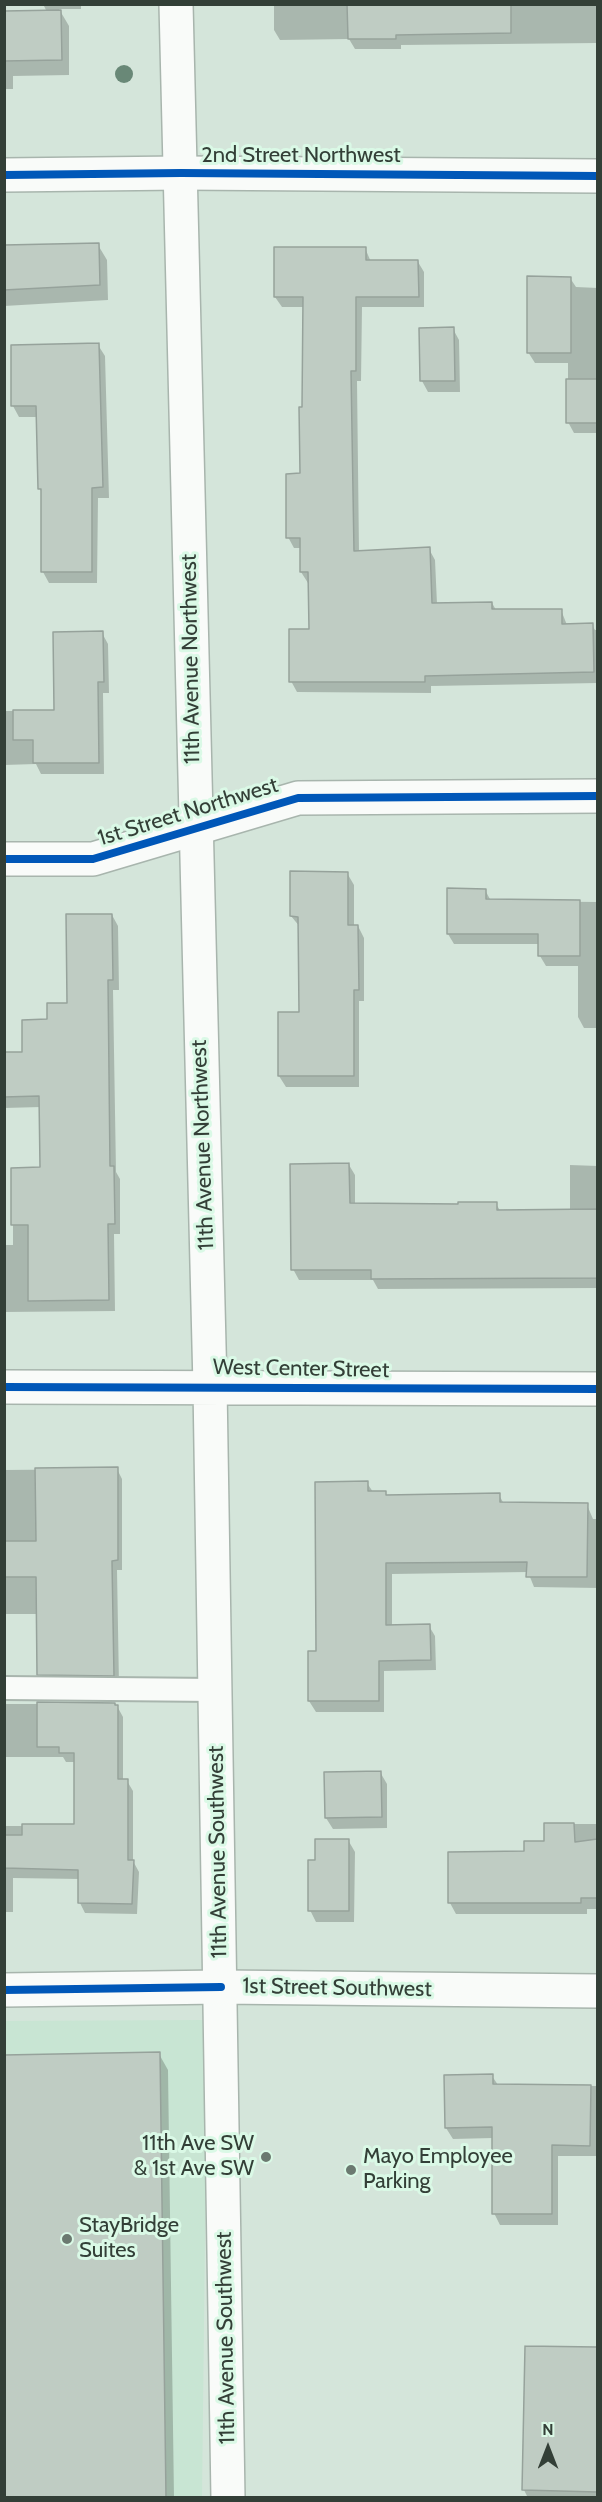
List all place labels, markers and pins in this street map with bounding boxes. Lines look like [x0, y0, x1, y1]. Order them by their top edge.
place label: 11th Ave SW & 1st Ave SW [134, 2131, 254, 2182]
place label: Mayo Employee Parking [363, 2144, 513, 2196]
marker: 11th Ave SW & 1st Ave SW [259, 2150, 273, 2164]
marker: Mayo Employee Parking [344, 2163, 358, 2177]
place label: StayBridge Suites [79, 2213, 179, 2264]
marker: StayBridge Suites [60, 2232, 74, 2246]

